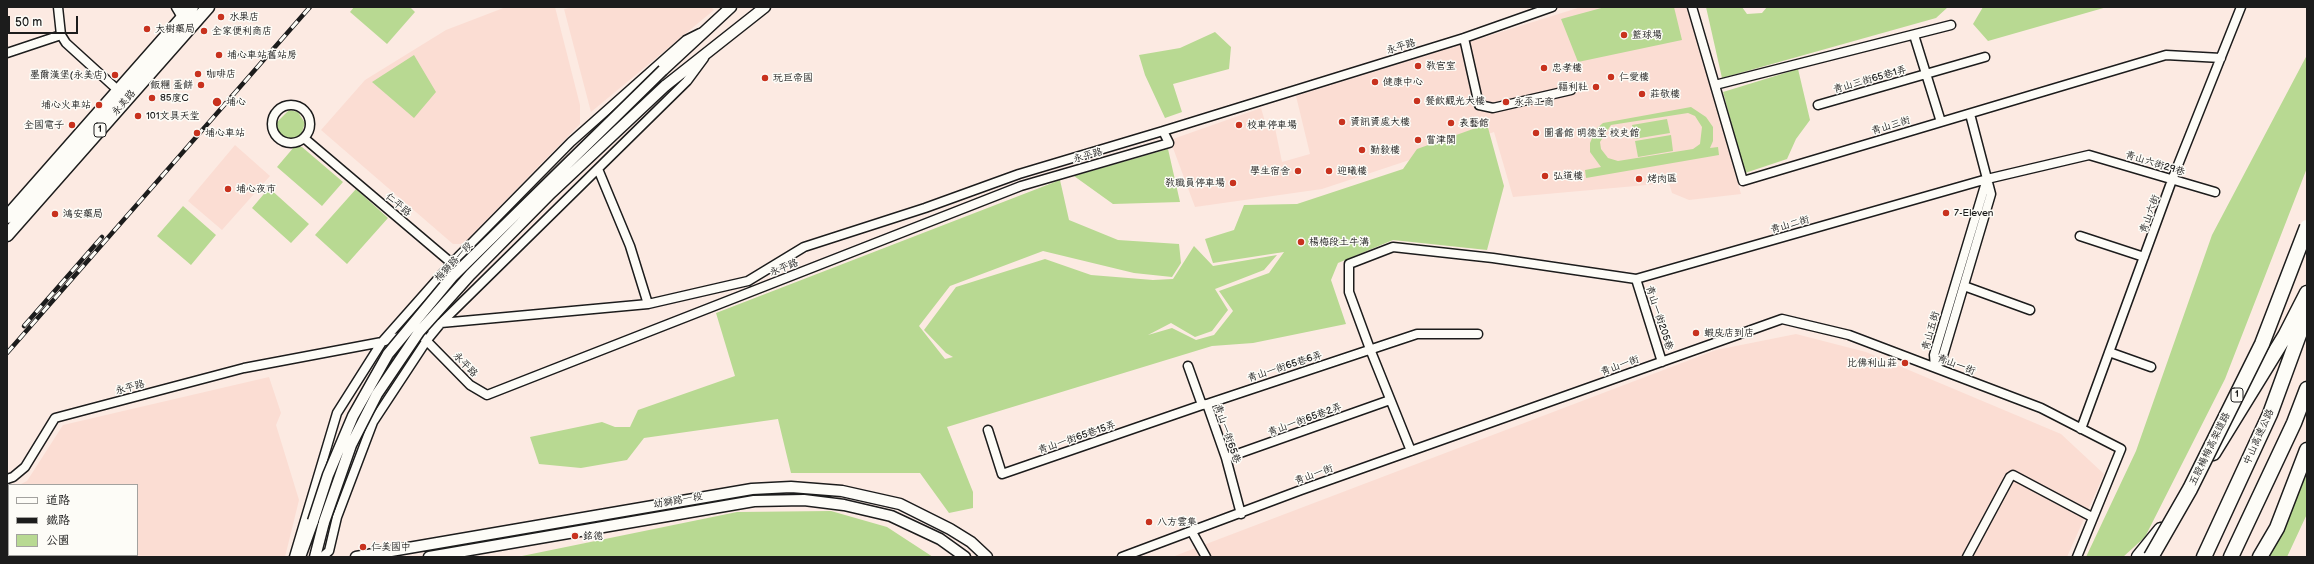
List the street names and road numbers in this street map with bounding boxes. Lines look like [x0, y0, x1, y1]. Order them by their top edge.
street label: 永平路 [1385, 37, 1417, 57]
street label: 青山三街65巷1弄 [1832, 64, 1908, 96]
street label: 永美路 [110, 88, 138, 118]
street label: 青山三街 [1870, 114, 1912, 138]
road number: 1 [94, 123, 106, 137]
street label: 永平路 [1072, 146, 1104, 166]
street label: 青山六街29巷 [2124, 149, 2186, 179]
street label: 仁平路 [383, 191, 413, 219]
street label: 青山六街 [2138, 193, 2162, 235]
street label: 青山二街 [1769, 214, 1811, 236]
street label: 梅獅路一段 [433, 240, 475, 284]
street label: 永平路 [768, 257, 800, 279]
street label: 青山一街205巷 [1643, 284, 1675, 352]
street label: 青山五街 [1920, 310, 1942, 352]
street label: 青山一街65巷6弄 [1246, 349, 1324, 385]
street label: 永平路 [450, 350, 480, 380]
street label: 青山一街 [1935, 352, 1977, 378]
street label: 青山一街 [1599, 354, 1641, 378]
street label: 永平路 [114, 378, 146, 398]
road number: 1 [2231, 388, 2243, 402]
street label: 青山一街65巷2弄 [1266, 401, 1344, 439]
street label: 青山一街65巷 [1211, 403, 1243, 465]
street label: 中山高速公路 [2241, 407, 2277, 467]
street label: 五股楊梅高架道路 [2187, 410, 2233, 488]
street label: 青山一街65巷15弄 [1037, 419, 1117, 457]
street label: 青山一街 [1293, 463, 1335, 487]
street label: 幼獅路一段 [652, 491, 704, 511]

